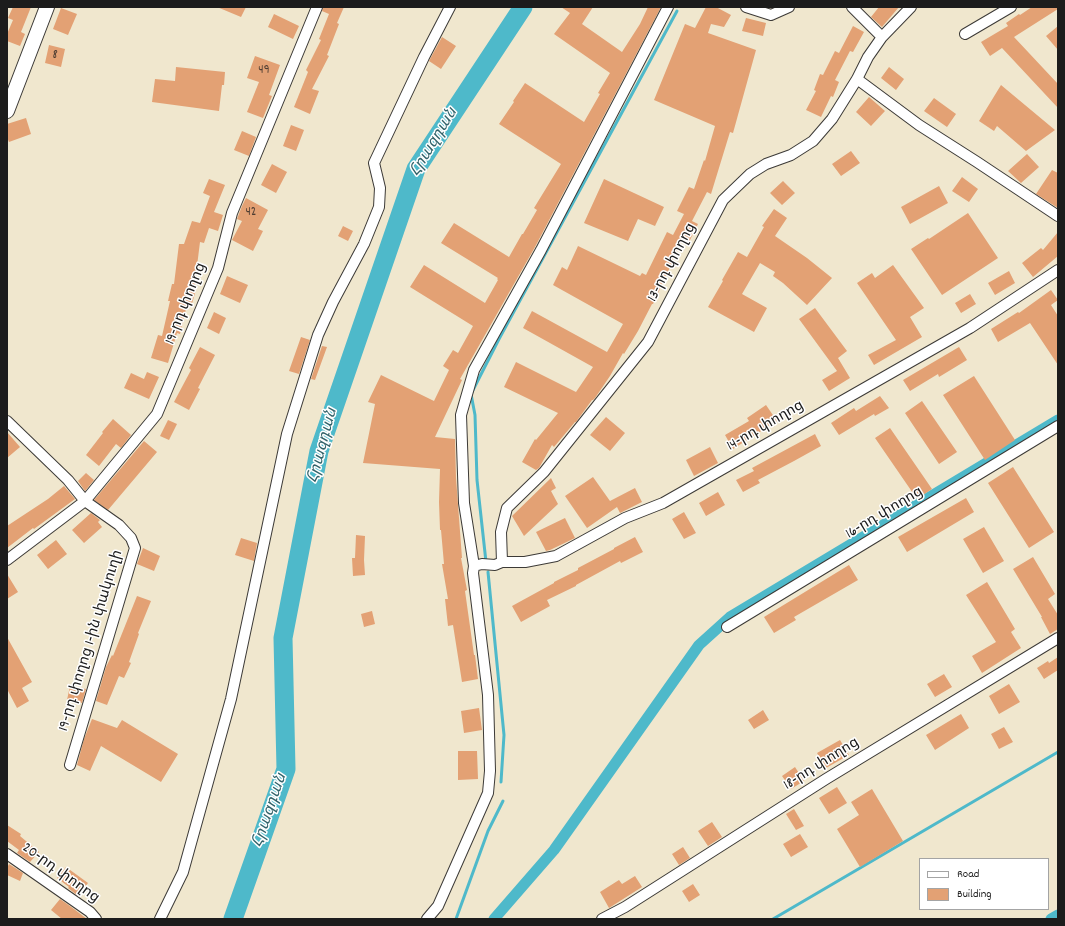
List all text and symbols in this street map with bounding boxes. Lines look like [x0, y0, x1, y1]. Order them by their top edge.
house number: 8 [52, 48, 58, 64]
house number: 49 [258, 63, 270, 79]
water label: Հրազդան [407, 105, 463, 181]
house number: 42 [245, 205, 257, 221]
street label: 13-րդ փողոց [645, 221, 701, 305]
street label: 19-րդ փողոց [162, 260, 212, 348]
street label: 14-րդ փողոց [724, 398, 808, 456]
water label: Հրազդան [305, 407, 343, 485]
street label: 16-րդ փողոց [843, 484, 927, 544]
street label: 19-րդ փողոց 1-ին փակուղի [56, 548, 128, 734]
street label: 18-րդ փողոց [781, 735, 863, 795]
water label: Հրազդան [249, 772, 293, 850]
street label: 20-րդ փողոց [18, 840, 102, 908]
legend [919, 858, 1049, 910]
text: Road [957, 866, 979, 883]
text: Building [957, 886, 992, 903]

